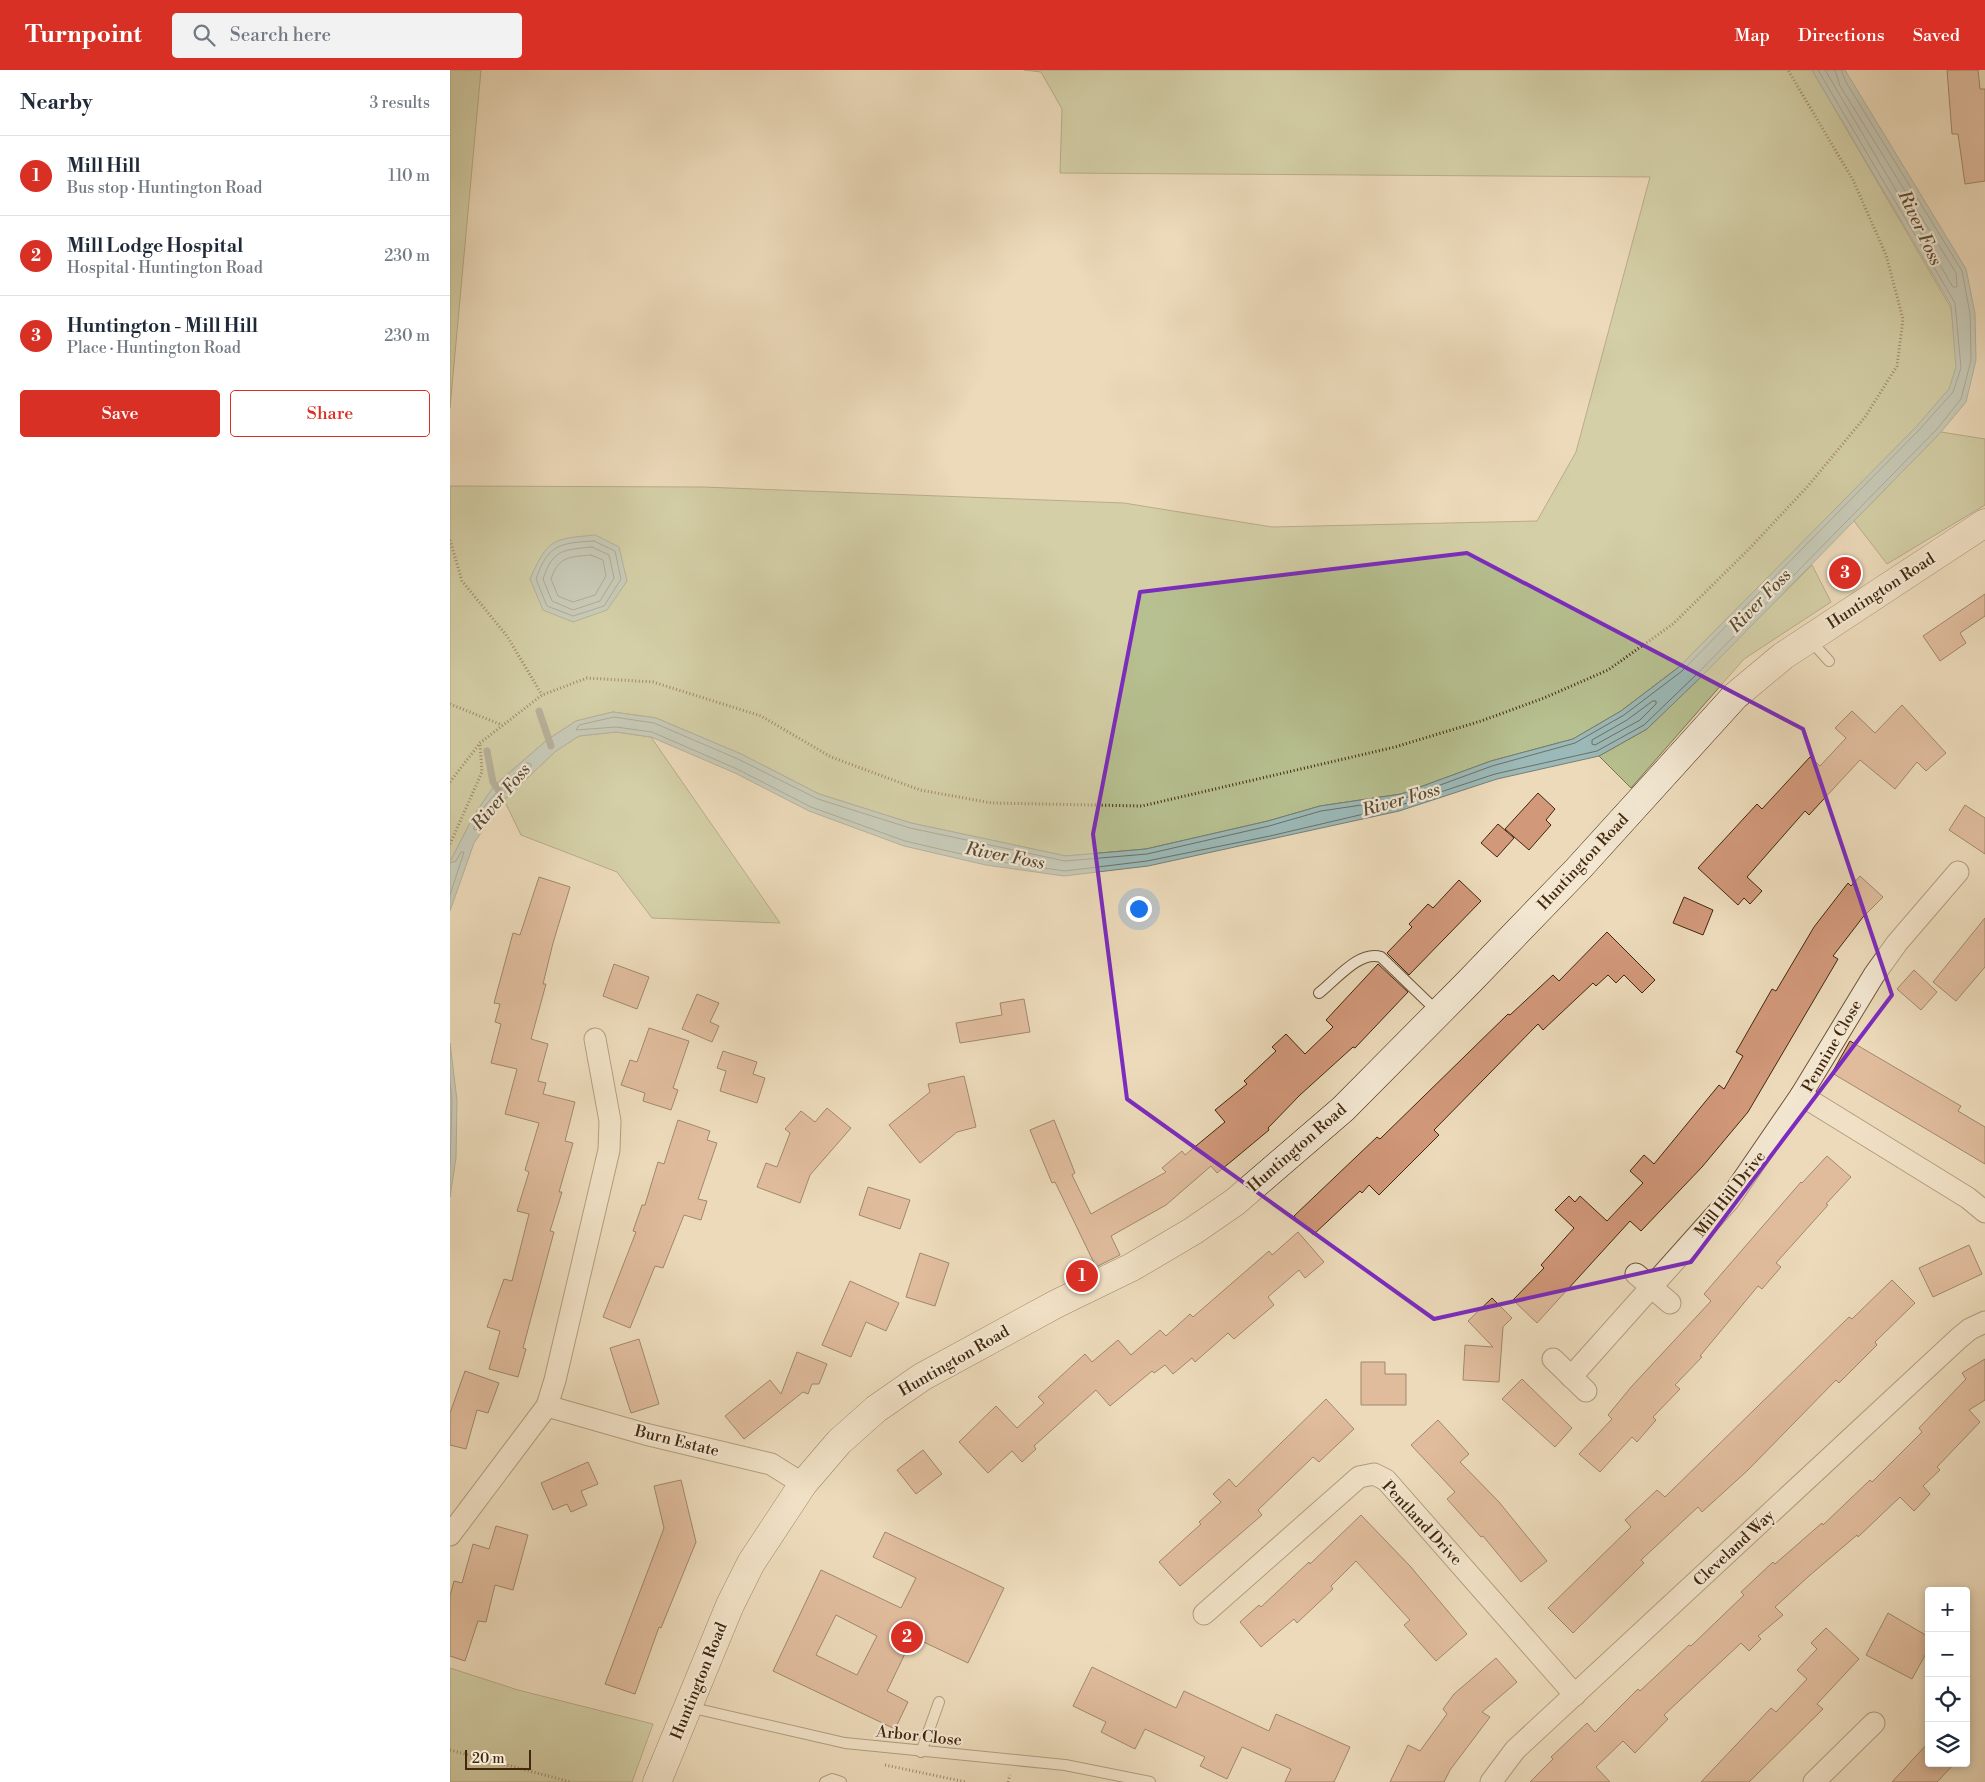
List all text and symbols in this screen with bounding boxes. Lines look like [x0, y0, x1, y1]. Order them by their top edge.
search box [172, 13, 522, 58]
text: Turnpoint [25, 20, 142, 50]
icon: search [190, 21, 218, 49]
text: Search here [230, 23, 331, 47]
text: Map [1734, 24, 1770, 47]
text: Directions [1798, 24, 1885, 47]
text: Saved [1913, 24, 1960, 47]
text: Nearby [20, 90, 93, 116]
text: 3 results [369, 93, 430, 113]
text: Mill Hill [67, 154, 140, 178]
text: 1 [32, 166, 40, 186]
text: 110 m [388, 166, 430, 186]
text: Bus stop · Huntington Road [67, 178, 262, 198]
water label: River Foss [1892, 186, 1947, 269]
text: Mill Lodge Hospital [67, 234, 243, 258]
text: 2 [31, 246, 41, 266]
text: 230 m [384, 246, 430, 266]
text: Hospital · Huntington Road [67, 258, 263, 278]
text: Huntington - Mill Hill [67, 314, 258, 338]
text: 3 [31, 326, 41, 346]
text: 230 m [384, 326, 430, 346]
text: Place · Huntington Road [67, 338, 241, 358]
button: Save [20, 390, 220, 437]
button: Share [230, 390, 430, 437]
street label: Huntington Road [1823, 549, 1939, 633]
pin: 3 [1829, 554, 1861, 592]
water label: River Foss [1723, 564, 1796, 639]
water label: River Foss [466, 759, 536, 836]
water label: River Foss [1358, 778, 1443, 822]
street label: Huntington Road [1533, 810, 1633, 914]
water label: River Foss [962, 837, 1047, 875]
your location [1126, 896, 1152, 922]
street label: Pennine Close [1798, 996, 1866, 1096]
street label: Huntington Road [1243, 1100, 1351, 1196]
street label: Mill Hill Drive [1690, 1147, 1770, 1241]
pin: 1 [1066, 1257, 1098, 1295]
street label: Huntington Road [895, 1321, 1013, 1401]
street label: Burn Estate [632, 1421, 721, 1461]
street label: Pentland Drive [1378, 1476, 1466, 1570]
street label: Cleveland Way [1689, 1505, 1779, 1591]
map controls [1925, 1587, 1970, 1767]
button: + [1925, 1587, 1970, 1632]
pin: 2 [891, 1618, 923, 1656]
street label: Huntington Road [666, 1619, 732, 1743]
button: − [1925, 1632, 1970, 1677]
button: locate [1925, 1677, 1970, 1722]
street label: Arbor Close [874, 1721, 963, 1750]
button: layers [1925, 1722, 1970, 1767]
scale bar [465, 1747, 531, 1770]
text: 20 m [472, 1750, 504, 1768]

